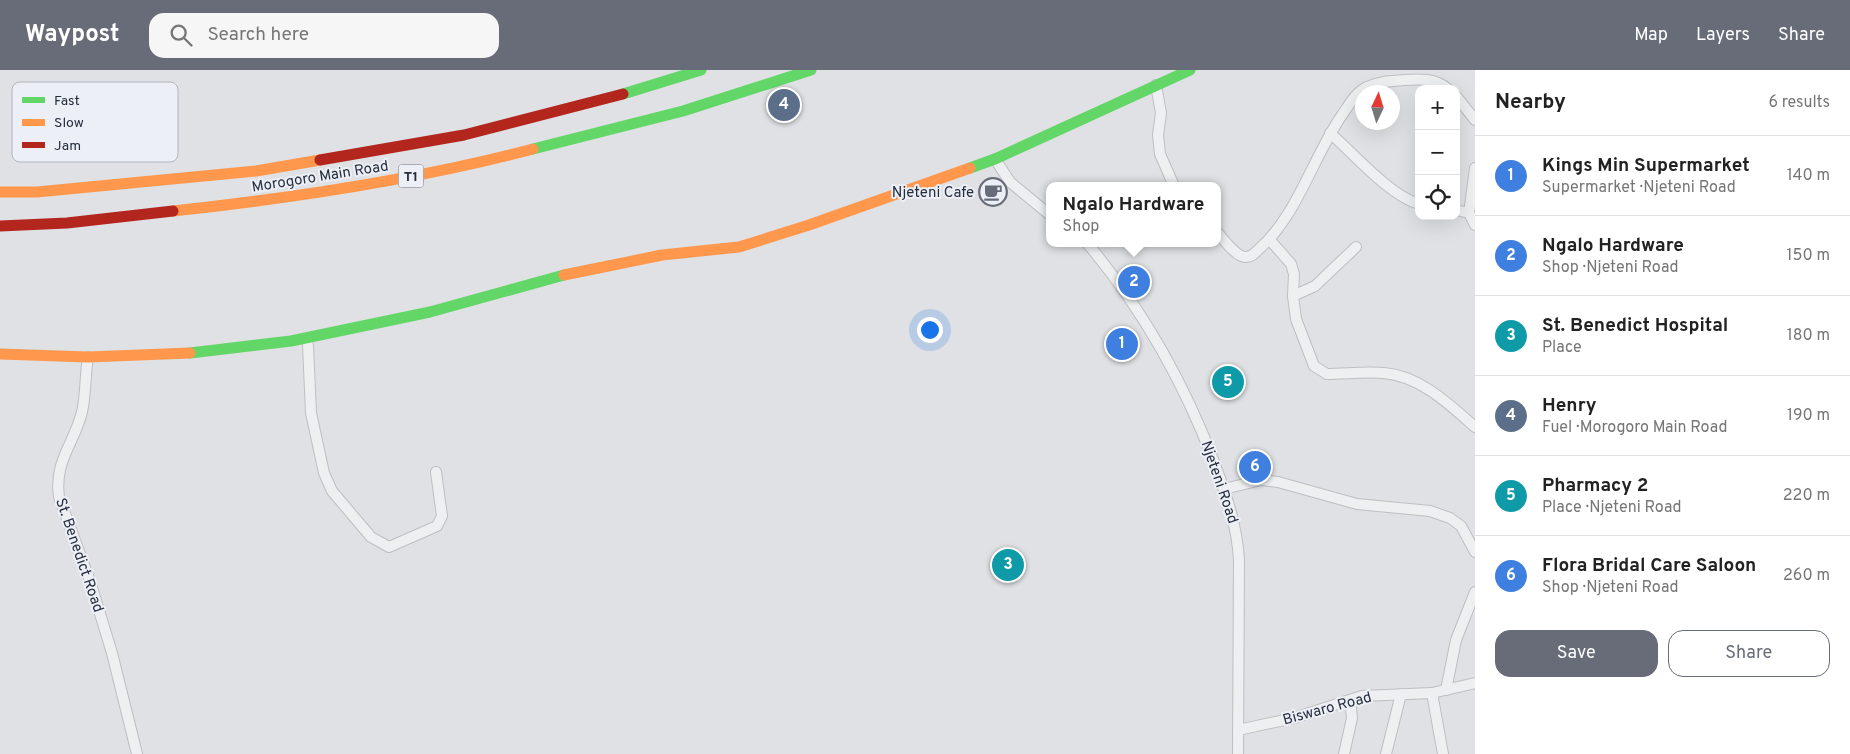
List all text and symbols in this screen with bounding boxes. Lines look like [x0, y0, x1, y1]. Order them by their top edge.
search box [149, 13, 499, 58]
text: Waypost [25, 20, 119, 50]
icon: search [167, 21, 195, 49]
text: Search here [207, 23, 309, 47]
text: Map [1634, 24, 1668, 47]
text: Layers [1696, 24, 1750, 47]
text: Share [1778, 24, 1825, 47]
legend [12, 82, 178, 162]
north arrow [1355, 85, 1400, 130]
map controls [1415, 85, 1460, 220]
button: + [1415, 85, 1460, 130]
pin: 4 [768, 86, 800, 124]
text: Nearby [1495, 89, 1566, 116]
text: Fast [54, 93, 80, 110]
text: 6 results [1768, 93, 1830, 113]
text: Slow [54, 115, 84, 132]
button: − [1415, 130, 1460, 175]
text: Jam [54, 138, 81, 155]
text: Kings Min Supermarket [1542, 154, 1750, 178]
street label: Morogoro Main Road [250, 157, 390, 198]
road number: T1 [398, 164, 424, 188]
text: 1 [1508, 166, 1514, 186]
text: 140 m [1787, 166, 1830, 186]
button: locate [1415, 175, 1460, 220]
cafe icon: Njeteni Cafe [978, 177, 1008, 207]
text: Supermarket · Njeteni Road [1542, 178, 1736, 198]
popup [1046, 182, 1221, 247]
place label: Njeteni Cafe [892, 184, 974, 203]
text: Ngalo Hardware [1063, 193, 1204, 217]
text: Shop [1063, 217, 1099, 237]
text: Ngalo Hardware [1542, 234, 1684, 258]
text: 2 [1506, 246, 1516, 266]
text: 150 m [1787, 246, 1830, 266]
text: Shop · Njeteni Road [1542, 258, 1679, 278]
pin: 2 [1118, 263, 1150, 301]
text: St. Benedict Hospital [1542, 314, 1728, 338]
your location [917, 317, 943, 343]
pin: 1 [1106, 325, 1138, 363]
text: 3 [1506, 326, 1516, 346]
text: 180 m [1787, 326, 1830, 346]
text: Place [1542, 338, 1582, 358]
pin: 5 [1212, 363, 1244, 401]
text: Henry [1542, 394, 1597, 418]
text: 4 [1506, 406, 1516, 426]
text: 190 m [1787, 406, 1830, 426]
text: Fuel · Morogoro Main Road [1542, 418, 1727, 438]
street label: Njeteni Road [1196, 438, 1242, 527]
pin: 6 [1239, 448, 1271, 486]
text: Pharmacy 2 [1542, 474, 1648, 498]
text: 5 [1506, 486, 1516, 506]
text: 220 m [1783, 486, 1830, 506]
street label: St. Benedict Road [50, 496, 107, 615]
text: Place · Njeteni Road [1542, 498, 1682, 518]
pin: 3 [992, 546, 1024, 584]
text: Flora Bridal Care Saloon [1542, 554, 1756, 578]
text: 6 [1506, 566, 1516, 586]
text: 260 m [1783, 566, 1830, 586]
text: Shop · Njeteni Road [1542, 578, 1679, 598]
button: Save [1495, 630, 1658, 677]
button: Share [1668, 630, 1830, 677]
street label: Biswaro Road [1281, 688, 1374, 730]

